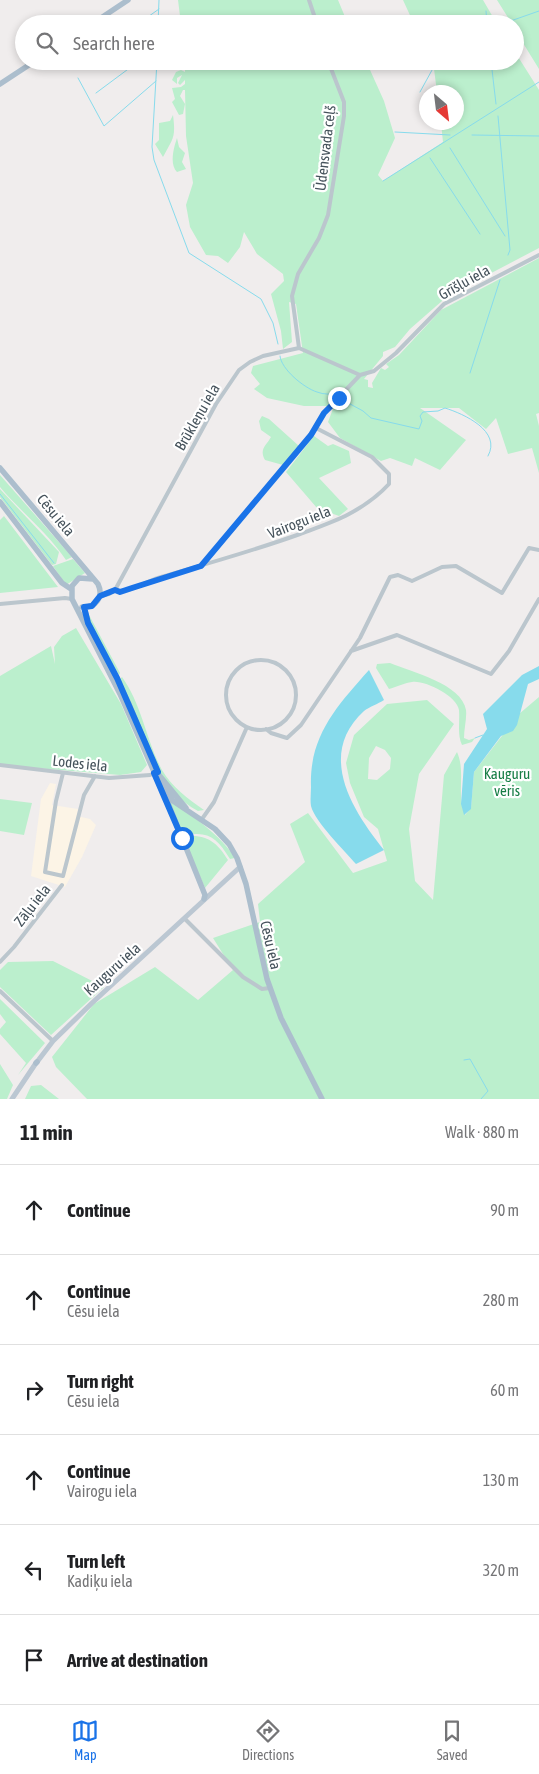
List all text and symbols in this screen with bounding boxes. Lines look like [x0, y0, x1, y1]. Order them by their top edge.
search box [15, 15, 524, 70]
icon: search [33, 29, 61, 57]
text: Search here [73, 32, 155, 54]
north arrow [419, 85, 464, 130]
street label: Ūdensvada ceļš [311, 104, 339, 192]
street label: Grīšļu iela [436, 261, 492, 303]
street label: Brūkleņu iela [171, 381, 223, 453]
route end [328, 387, 351, 410]
street label: Cēsu iela [34, 491, 78, 539]
street label: Vairogu iela [265, 502, 333, 542]
street label: Lodes iela [52, 752, 108, 774]
park label: Kauguru vēris [484, 765, 530, 799]
route start [171, 827, 194, 850]
street label: Zāļu iela [10, 881, 54, 929]
street label: Cēsu iela [257, 919, 285, 971]
street label: Kauguru iela [80, 939, 144, 999]
text: 11 min [20, 1120, 73, 1144]
text: Walk · 880 m [445, 1123, 519, 1141]
icon: ahead [20, 1196, 48, 1224]
text: Continue [67, 1199, 131, 1221]
text: 90 m [490, 1201, 519, 1219]
text: Continue [67, 1280, 131, 1302]
icon: ahead [20, 1286, 48, 1314]
text: 280 m [483, 1291, 519, 1309]
text: Cēsu iela [67, 1302, 120, 1320]
text: Turn right [67, 1370, 134, 1392]
icon: right [20, 1376, 48, 1404]
text: 60 m [490, 1381, 519, 1399]
text: Cēsu iela [67, 1392, 120, 1410]
text: Continue [67, 1460, 131, 1482]
icon: ahead [20, 1466, 48, 1494]
text: 130 m [483, 1471, 519, 1489]
text: Vairogu iela [67, 1482, 137, 1500]
text: Turn left [67, 1550, 125, 1572]
icon: left [20, 1556, 48, 1584]
text: 320 m [483, 1561, 519, 1579]
text: Kadiķu iela [67, 1572, 133, 1590]
icon: arrive [20, 1646, 48, 1674]
text: Arrive at destination [67, 1649, 208, 1671]
tab: Map [71, 1717, 99, 1763]
tab: Directions [242, 1717, 294, 1763]
tab: Saved [437, 1717, 468, 1763]

